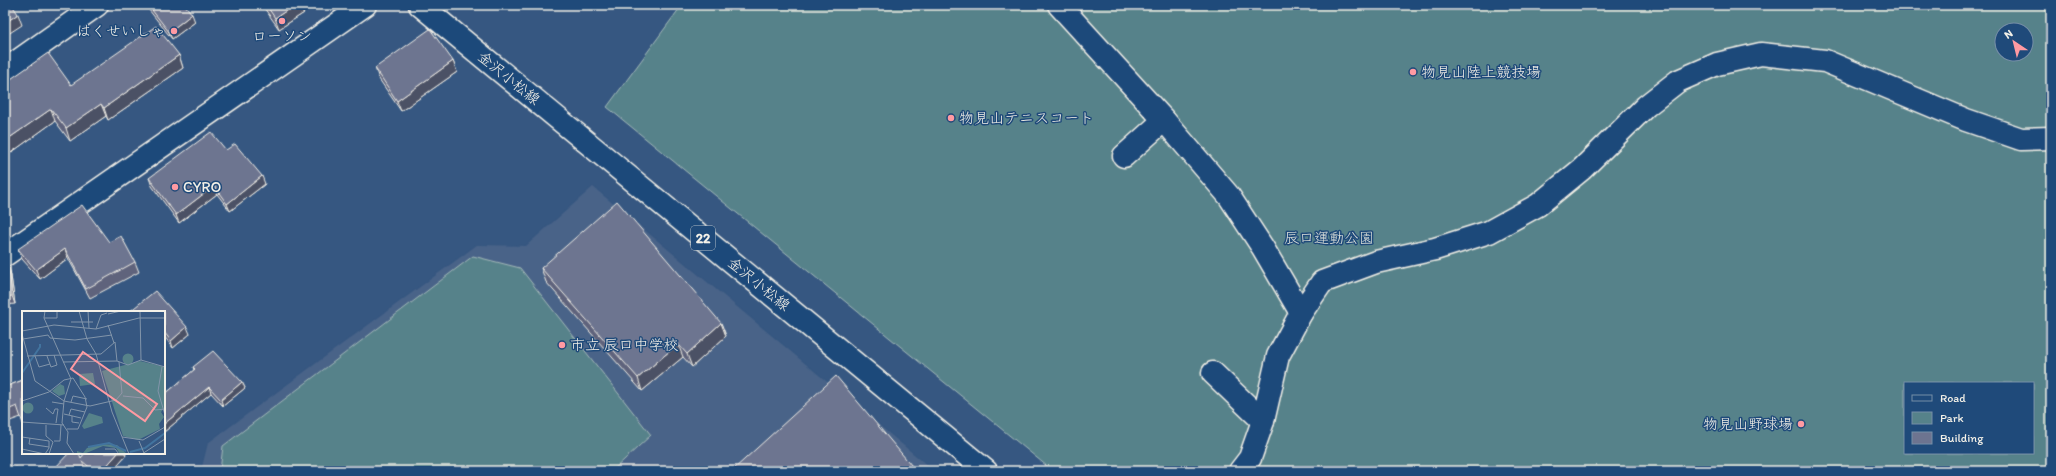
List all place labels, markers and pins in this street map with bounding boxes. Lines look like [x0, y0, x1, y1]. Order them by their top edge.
marker: ローソン [277, 16, 287, 26]
place label: はくせいしゃ [76, 22, 166, 40]
marker: はくせいしゃ [169, 26, 179, 36]
place label: ローソン [252, 27, 312, 45]
place label: 物見山陸上競技場 [1421, 63, 1541, 81]
marker: 物見山陸上競技場 [1408, 67, 1418, 77]
place label: 物見山テニスコート [959, 109, 1094, 127]
marker: 物見山テニスコート [946, 113, 956, 123]
place label: CYRO [183, 178, 221, 196]
marker: CYRO [170, 182, 180, 192]
place label: 市立 辰口中学校 [570, 336, 678, 354]
marker: 市立 辰口中学校 [557, 340, 567, 350]
place label: 物見山野球場 [1703, 415, 1793, 433]
marker: 物見山野球場 [1796, 419, 1806, 429]

